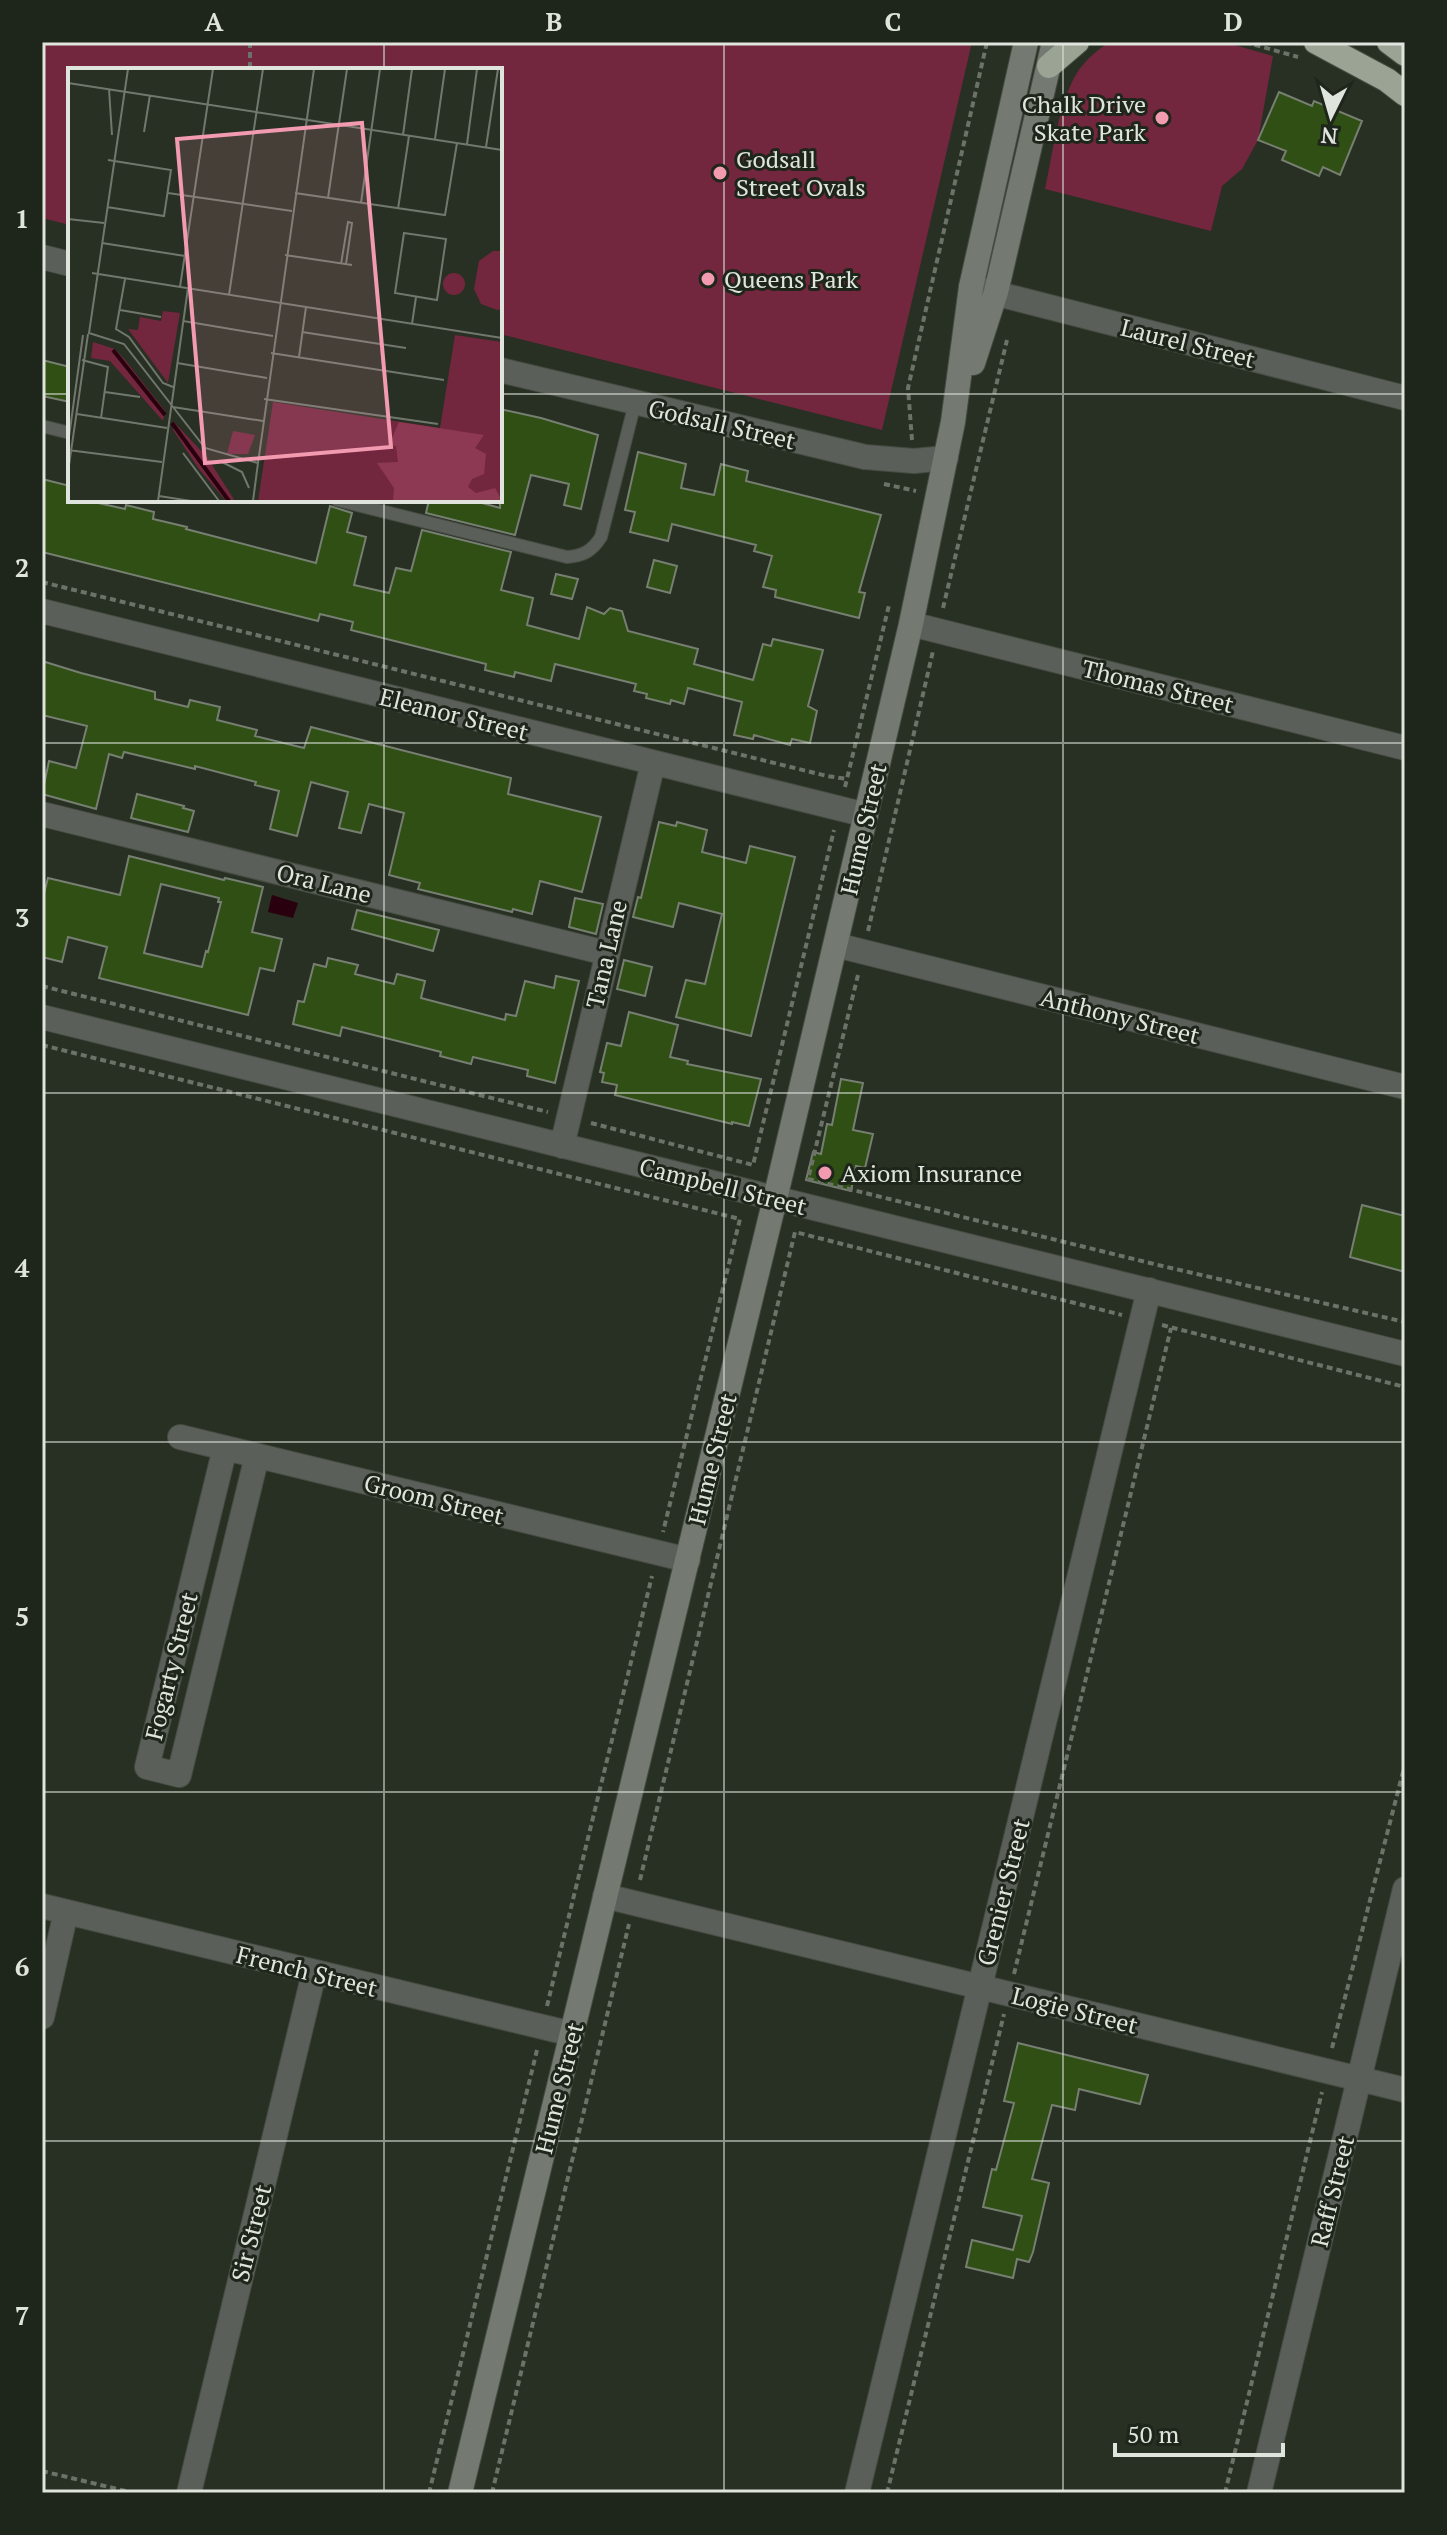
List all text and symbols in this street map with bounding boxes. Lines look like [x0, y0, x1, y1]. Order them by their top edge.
text: A [205, 4, 224, 38]
text: B [546, 4, 562, 38]
text: C [885, 4, 901, 38]
text: D [1223, 4, 1243, 38]
inset map [68, 68, 502, 502]
north arrow [1291, 76, 1371, 156]
place label: Chalk Drive Skate Park [1022, 88, 1147, 148]
marker: Chalk Drive Skate Park [1153, 109, 1171, 127]
text: N [1319, 121, 1339, 152]
place label: Godsall Street Ovals [736, 143, 866, 203]
marker: Godsall Street Ovals [711, 164, 729, 182]
text: 1 [15, 201, 29, 235]
place label: Queens Park [724, 263, 859, 295]
marker: Queens Park [699, 270, 717, 288]
street label: Laurel Street [1117, 311, 1259, 375]
street label: Godsall Street [645, 392, 799, 456]
text: 2 [15, 550, 29, 584]
street label: Thomas Street [1079, 652, 1237, 720]
street label: Eleanor Street [376, 680, 532, 748]
street label: Hume Street [832, 760, 894, 898]
street label: Ora Lane [273, 856, 375, 910]
street label: Tana Lane [578, 897, 634, 1011]
text: 3 [15, 900, 29, 934]
street label: Anthony Street [1037, 981, 1203, 1051]
street label: Campbell Street [636, 1150, 810, 1222]
place label: Axiom Insurance [841, 1157, 1022, 1189]
marker: Axiom Insurance [816, 1164, 834, 1182]
text: 4 [15, 1250, 30, 1284]
street label: Hume Street [680, 1390, 744, 1528]
street label: Groom Street [361, 1466, 507, 1532]
street label: Fogarty Street [137, 1589, 205, 1743]
text: 5 [15, 1599, 29, 1633]
street label: Grenier Street [969, 1815, 1037, 1969]
street label: French Street [233, 1938, 381, 2004]
text: 6 [15, 1949, 29, 1983]
street label: Logie Street [1009, 1979, 1141, 2041]
street label: Hume Street [527, 2019, 591, 2157]
street label: Raff Street [1303, 2132, 1361, 2250]
street label: Sir Street [223, 2181, 279, 2285]
text: 7 [15, 2298, 29, 2332]
scale bar [1115, 2407, 1283, 2457]
text: 50 m [1127, 2418, 1179, 2450]

